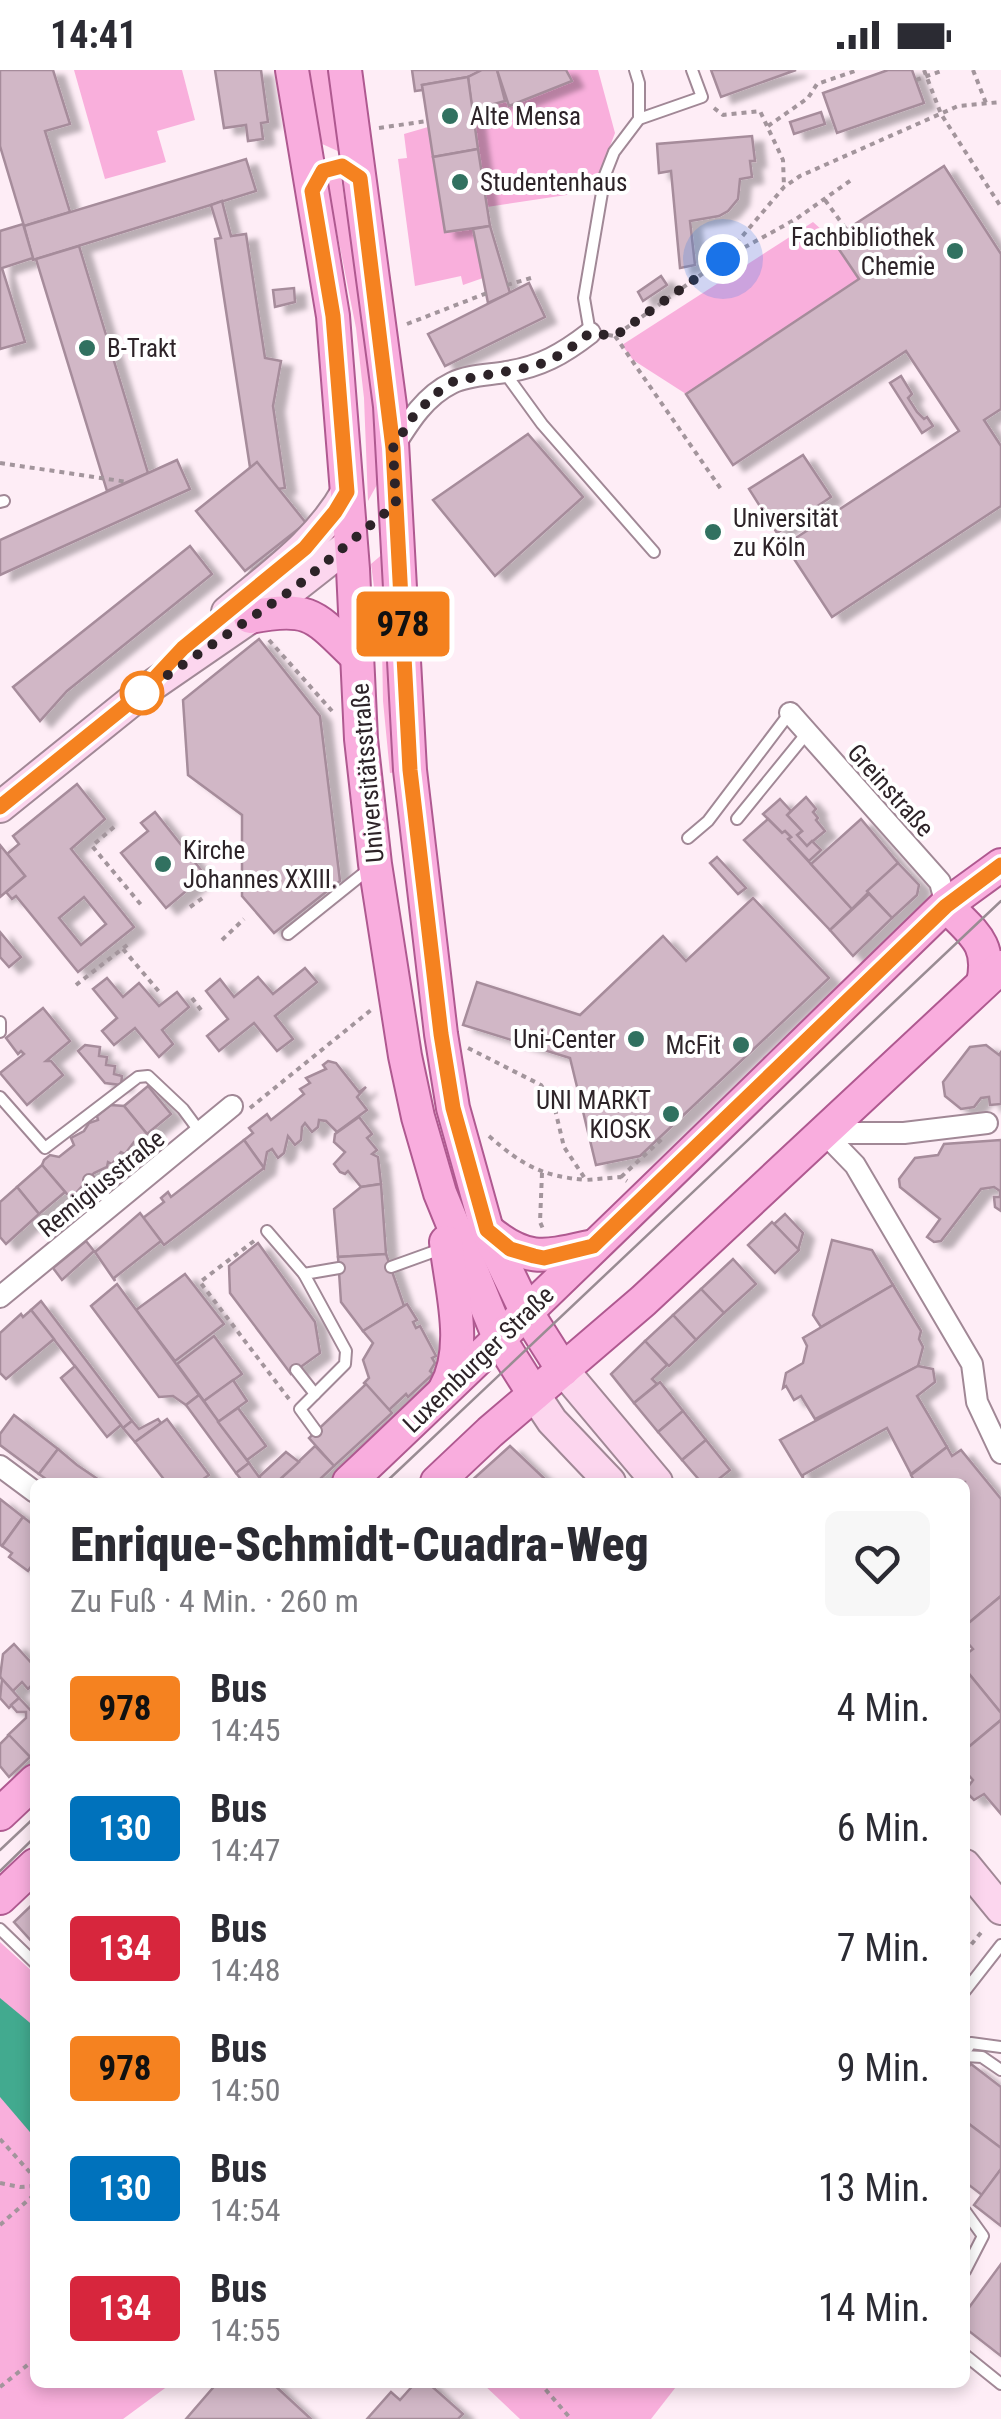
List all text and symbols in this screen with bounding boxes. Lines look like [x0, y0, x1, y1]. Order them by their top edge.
text: 14:41 [50, 13, 137, 57]
place label: Alte Mensa [470, 102, 581, 131]
marker: Alte Mensa [439, 105, 461, 127]
place label: Studentenhaus [480, 168, 627, 197]
marker: Studentenhaus [449, 171, 471, 193]
place label: Fachbibliothek Chemie [791, 223, 936, 281]
your location [698, 234, 748, 284]
marker: Fachbibliothek Chemie [944, 240, 966, 262]
place label: B-Trakt [107, 334, 177, 363]
marker: B-Trakt [76, 337, 98, 359]
place label: Universität zu Köln [733, 504, 839, 562]
marker: Universität zu Köln [702, 521, 724, 543]
line badge: 978 [346, 592, 460, 656]
text: 978 [376, 604, 430, 645]
unlabelled marker [121, 672, 163, 714]
street label: Universitätsstraße [345, 682, 390, 864]
street label: Greinstraße [842, 738, 940, 843]
place label: Kirche Johannes XXIII. [183, 836, 338, 894]
marker: Kirche Johannes XXIII. [152, 853, 174, 875]
place label: Uni-Center [513, 1025, 616, 1054]
marker: Uni-Center [625, 1028, 647, 1050]
place label: McFit [665, 1031, 721, 1060]
marker: McFit [730, 1034, 752, 1056]
place label: UNI MARKT KIOSK [536, 1086, 651, 1144]
marker: UNI MARKT KIOSK [660, 1103, 682, 1125]
street label: Remigiusstraße [32, 1124, 170, 1243]
street label: Luxemburger Straße [397, 1280, 560, 1439]
button: heart [825, 1511, 930, 1616]
text: Enrique-Schmidt-Cuadra-Weg [70, 1516, 649, 1573]
text: Zu Fuß · 4 Min. · 260 m [70, 1582, 359, 1620]
text: Bus [210, 1667, 267, 1711]
text: 4 Min. [837, 1686, 930, 1730]
text: 978 [98, 1688, 152, 1729]
text: 14:45 [210, 1711, 281, 1749]
text: Bus [210, 1787, 267, 1831]
text: 6 Min. [837, 1806, 930, 1850]
text: 130 [98, 1808, 152, 1849]
text: 14:47 [210, 1831, 281, 1869]
text: Bus [210, 1907, 267, 1951]
text: 7 Min. [837, 1926, 930, 1970]
text: 134 [98, 1928, 152, 1969]
text: 14:48 [210, 1951, 281, 1989]
text: Bus [210, 2027, 267, 2071]
text: 9 Min. [837, 2046, 930, 2090]
text: 978 [98, 2048, 152, 2089]
text: 14:50 [210, 2071, 281, 2109]
text: Bus [210, 2147, 267, 2191]
text: 13 Min. [818, 2166, 930, 2210]
text: 130 [98, 2168, 152, 2209]
text: 14:54 [210, 2191, 281, 2229]
text: Bus [210, 2267, 267, 2311]
text: 14 Min. [818, 2286, 930, 2330]
text: 134 [98, 2288, 152, 2329]
text: 14:55 [210, 2311, 281, 2349]

